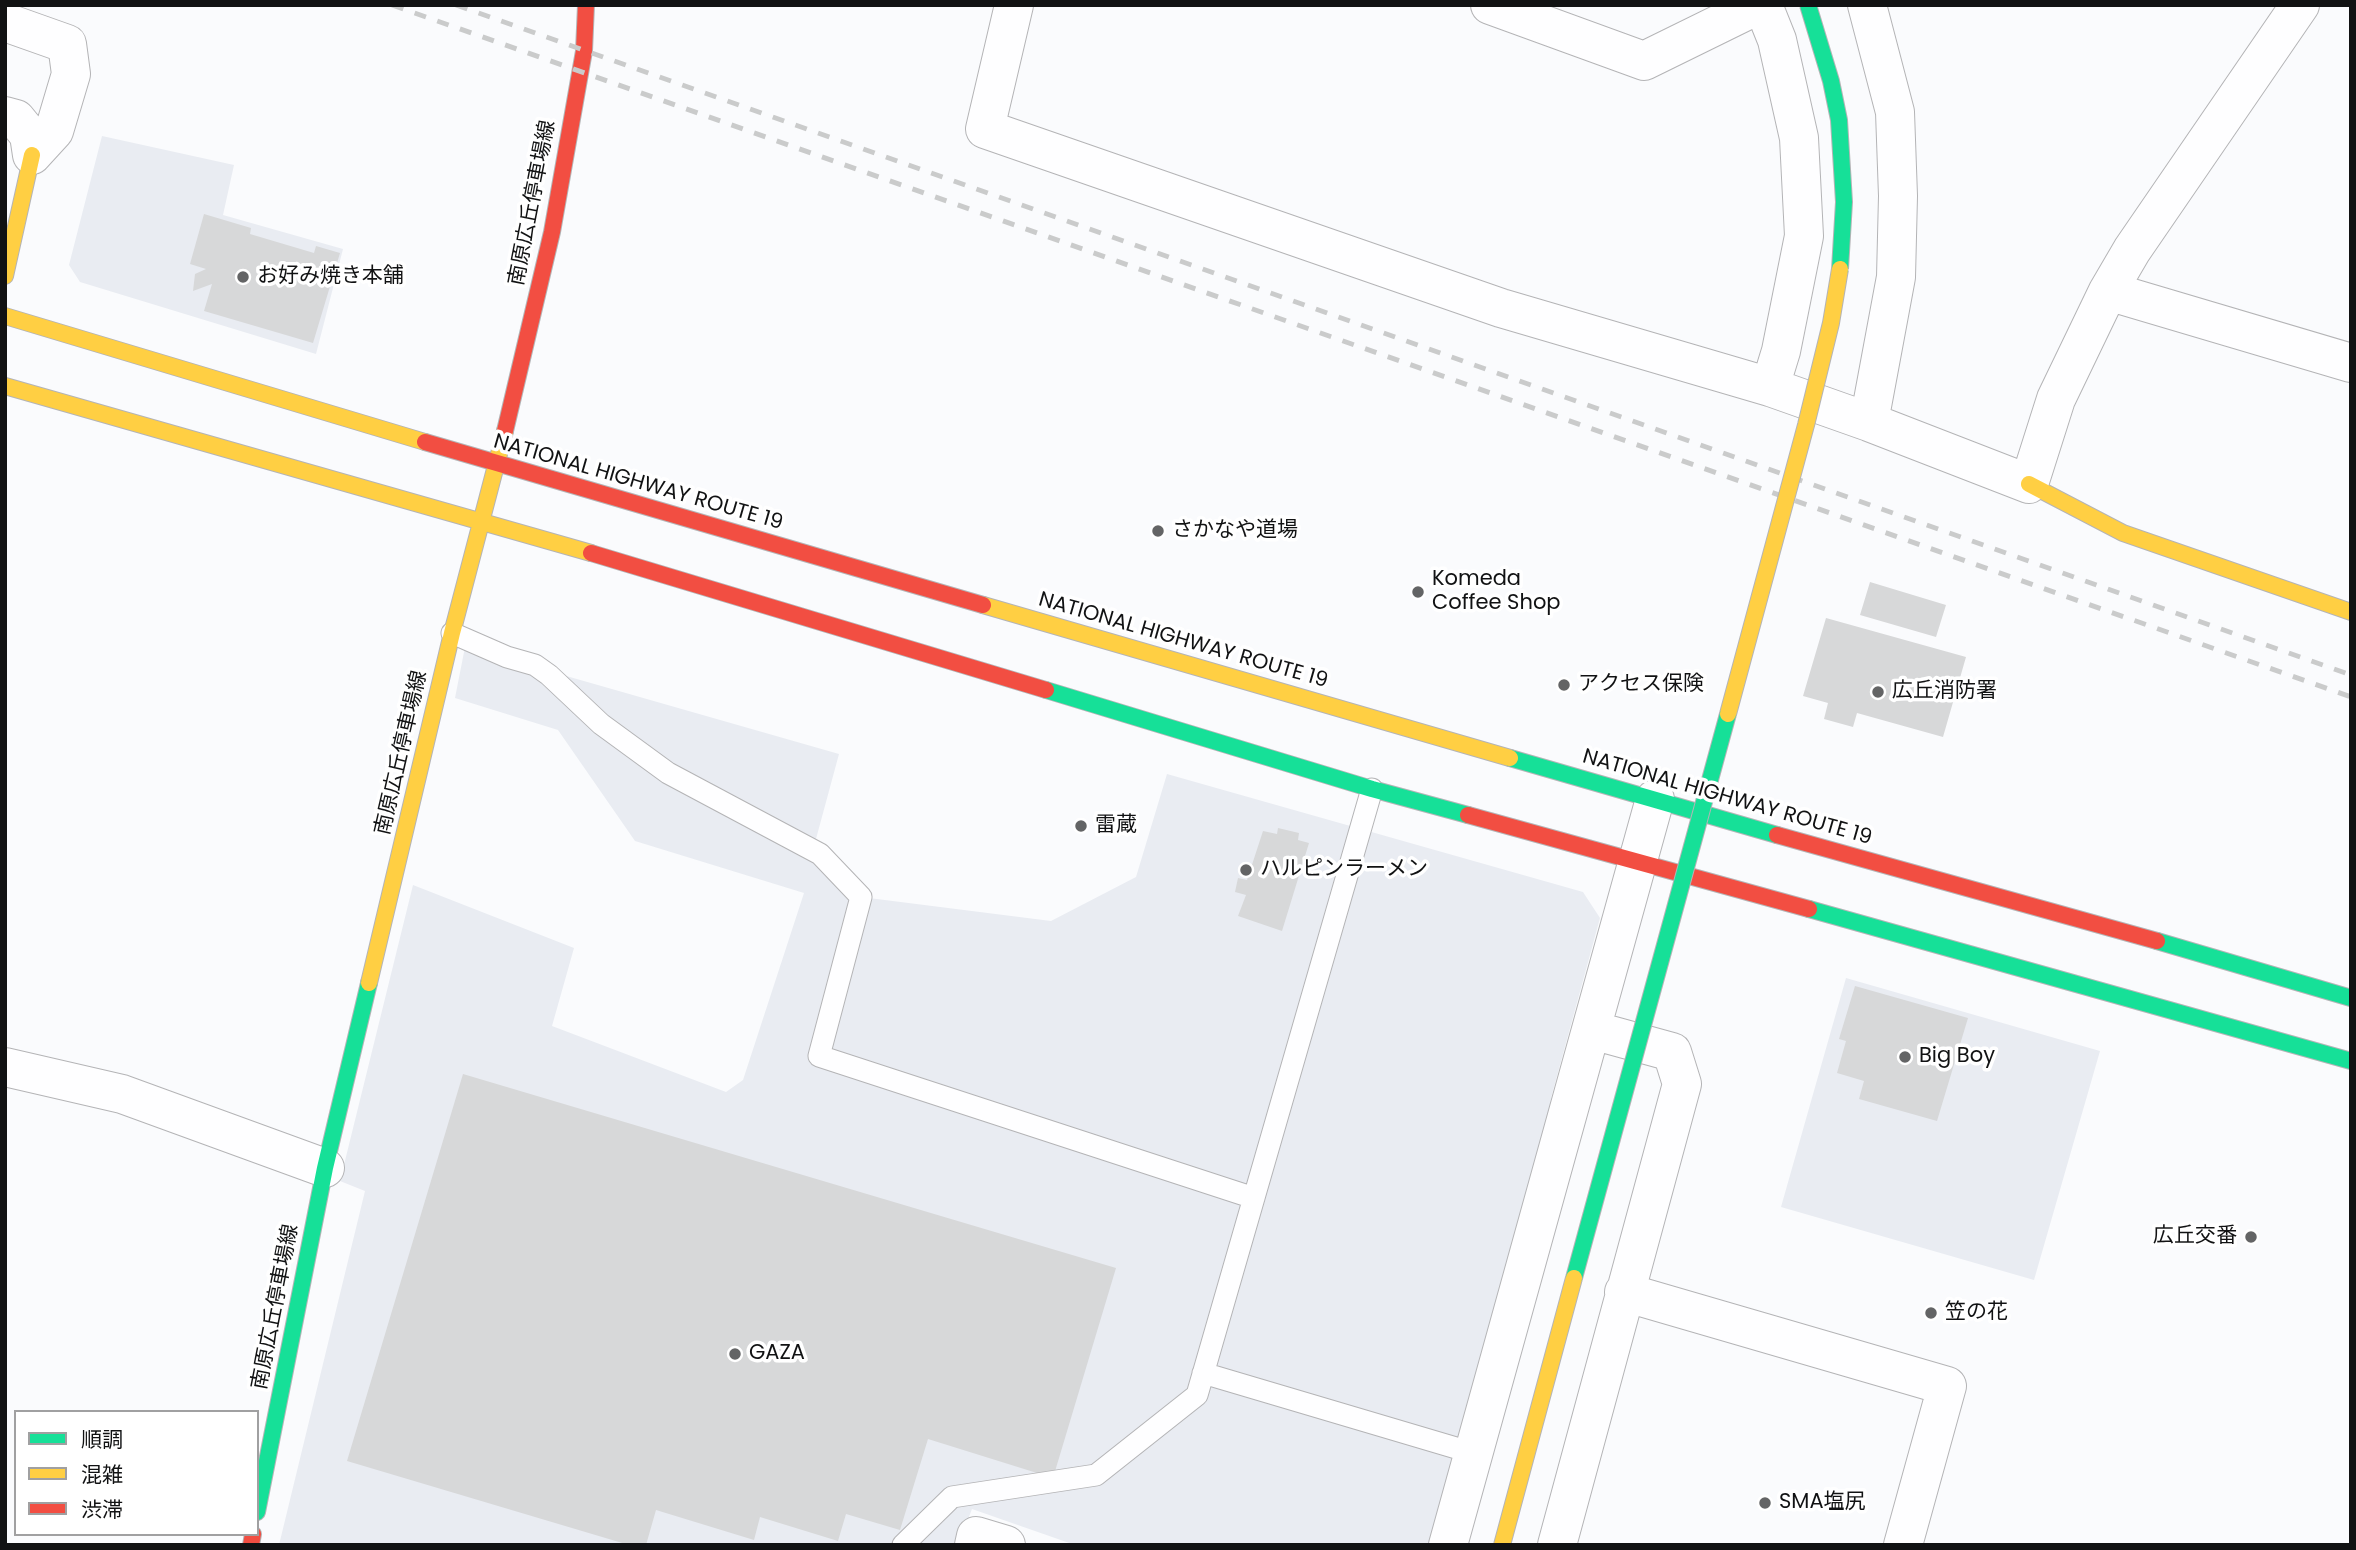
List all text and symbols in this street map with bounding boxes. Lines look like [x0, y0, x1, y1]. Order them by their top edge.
street label: 南原広丘停車場線 [505, 118, 561, 288]
place label: お好み焼き本舗 [257, 264, 404, 290]
marker: お好み焼き本舗 [235, 269, 251, 285]
street label: NATIONAL HIGHWAY ROUTE 19 [490, 430, 786, 536]
place label: さかなや道場 [1172, 518, 1298, 544]
marker: さかなや道場 [1150, 523, 1166, 539]
place label: Komeda Coffee Shop [1432, 567, 1561, 617]
marker: Komeda Coffee Shop [1410, 584, 1426, 600]
street label: NATIONAL HIGHWAY ROUTE 19 [1035, 588, 1331, 694]
street label: 南原広丘停車場線 [371, 668, 433, 838]
place label: アクセス保険 [1578, 672, 1704, 698]
marker: アクセス保険 [1556, 677, 1572, 693]
place label: 広丘消防署 [1892, 679, 1997, 705]
marker: 広丘消防署 [1870, 684, 1886, 700]
street label: NATIONAL HIGHWAY ROUTE 19 [1579, 745, 1875, 851]
place label: 雷蔵 [1095, 813, 1137, 839]
marker: 雷蔵 [1073, 818, 1089, 834]
place label: ハルピンラーメン [1260, 857, 1428, 883]
marker: ハルピンラーメン [1238, 862, 1254, 878]
place label: Big Boy [1919, 1044, 1995, 1070]
marker: Big Boy [1897, 1049, 1913, 1065]
street label: 南原広丘停車場線 [248, 1222, 304, 1392]
place label: 広丘交番 [2153, 1224, 2237, 1250]
marker: 広丘交番 [2243, 1229, 2259, 1245]
place label: 笠の花 [1945, 1300, 2008, 1326]
marker: 笠の花 [1923, 1305, 1939, 1321]
place label: GAZA [749, 1341, 805, 1367]
marker: GAZA [727, 1346, 743, 1362]
legend [14, 1410, 259, 1536]
text: 順調 [81, 1425, 123, 1454]
text: 混雑 [81, 1460, 123, 1489]
place label: SMA塩尻 [1779, 1490, 1866, 1516]
text: 渋滞 [81, 1495, 123, 1524]
marker: SMA塩尻 [1757, 1495, 1773, 1511]

